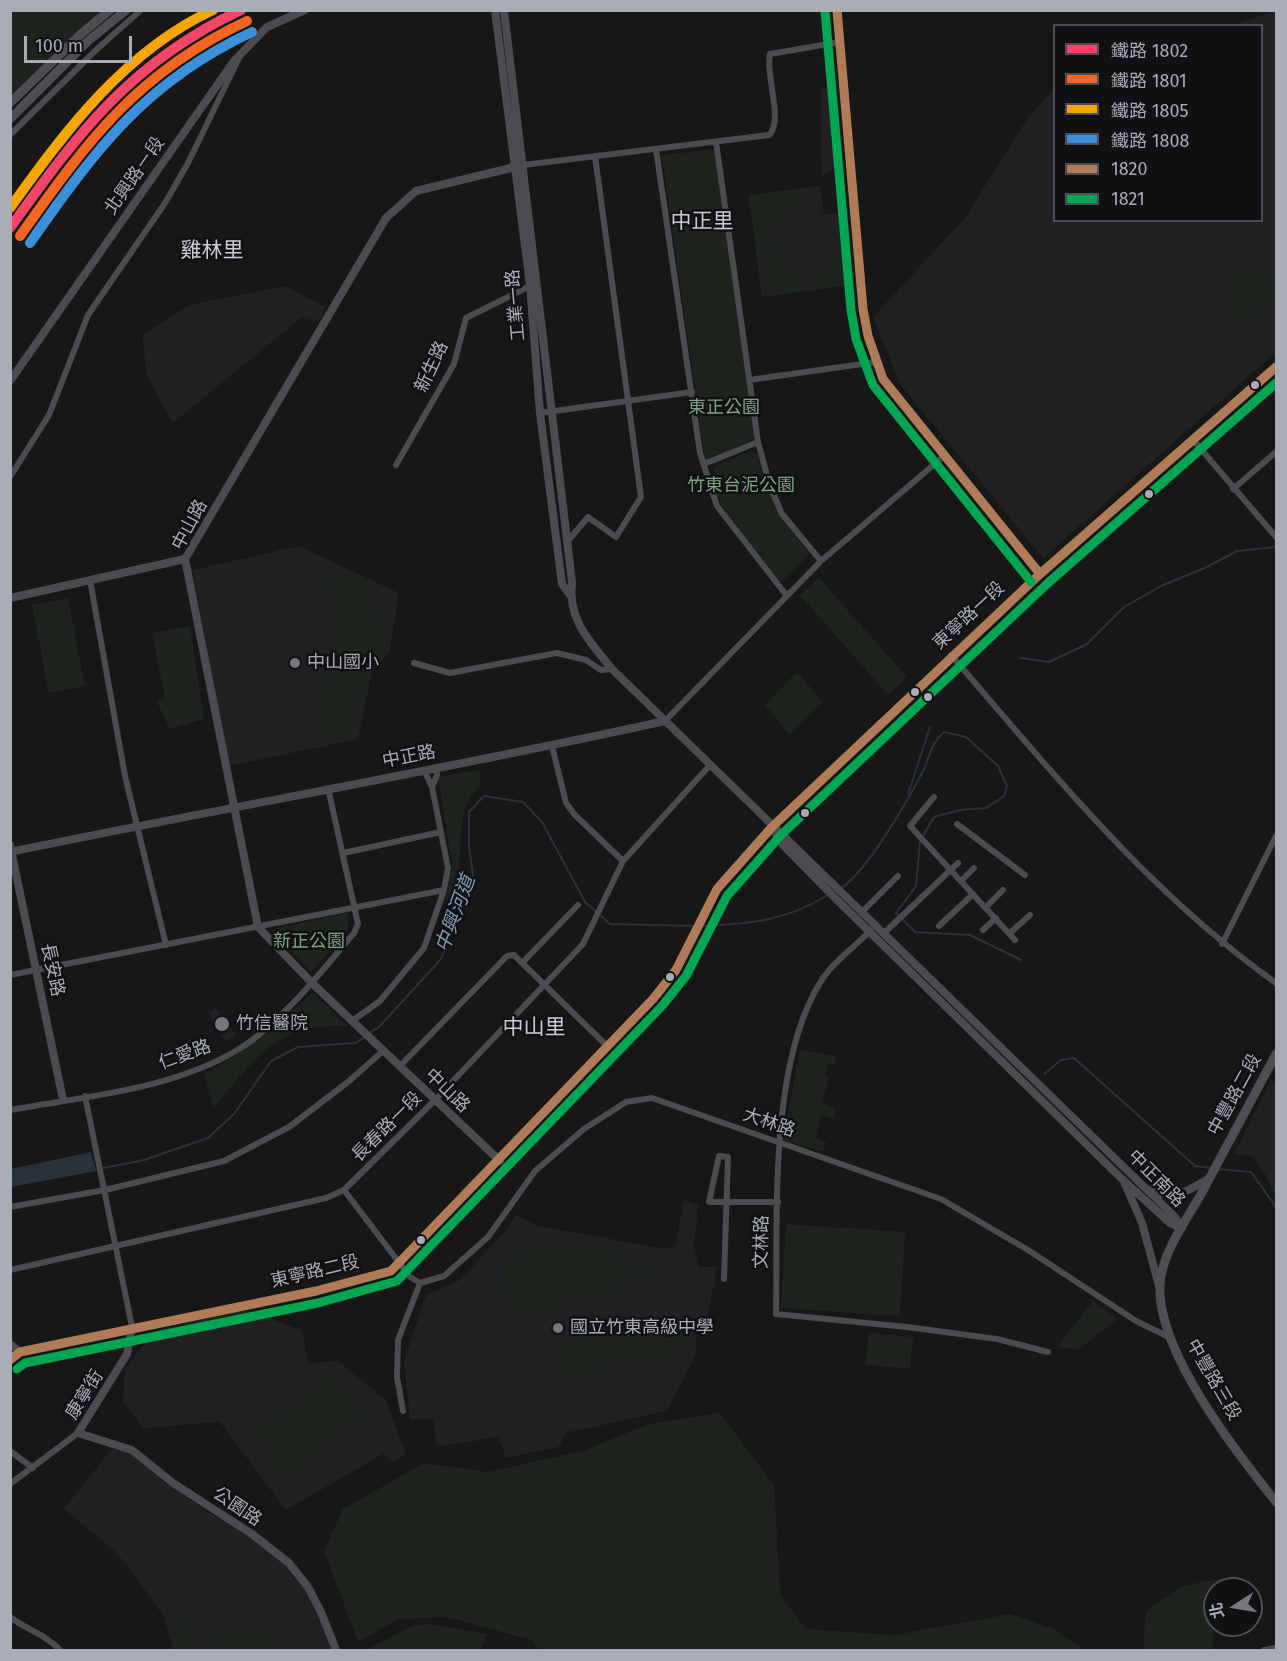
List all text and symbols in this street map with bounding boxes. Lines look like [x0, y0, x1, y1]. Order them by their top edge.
scale bar [27, 24, 135, 62]
legend [1053, 24, 1263, 222]
text: 100 m [35, 35, 83, 57]
text: 鐵路 1802 [1111, 40, 1188, 62]
text: 鐵路 1801 [1111, 70, 1187, 92]
text: 鐵路 1805 [1111, 100, 1189, 122]
text: 鐵路 1808 [1111, 130, 1189, 152]
street label: 北興路ㄧ段 [100, 133, 170, 219]
text: 1820 [1111, 158, 1148, 180]
text: 1821 [1111, 188, 1145, 210]
district label: 中正里 [671, 209, 733, 235]
district label: 雞林里 [181, 238, 243, 264]
street label: 工業一路 [502, 268, 530, 342]
street label: 新生路 [411, 338, 453, 396]
unlabelled marker [1249, 379, 1261, 391]
park label: 東正公園 [688, 397, 760, 419]
park label: 竹東台泥公園 [687, 475, 795, 497]
unlabelled marker [1143, 488, 1155, 500]
street label: 中山路 [168, 496, 212, 554]
street label: 東寧路一段 [929, 577, 1009, 655]
place label: 中山國小 [307, 652, 379, 674]
marker: 中山國小 [288, 656, 302, 670]
unlabelled marker [909, 686, 921, 698]
unlabelled marker [922, 691, 934, 703]
street label: 中正路 [380, 741, 438, 773]
unlabelled marker [799, 807, 811, 819]
water label: 中興河道 [431, 872, 481, 956]
park label: 新正公園 [273, 931, 345, 953]
street label: 長安路 [36, 941, 68, 999]
unlabelled marker [664, 971, 676, 983]
place label: 竹信醫院 [236, 1013, 308, 1035]
marker: 竹信醫院 [213, 1015, 231, 1033]
district label: 中山里 [503, 1015, 565, 1041]
street label: 仁愛路 [156, 1036, 214, 1074]
street label: 中豐路二段 [1204, 1050, 1266, 1140]
street label: 中山路 [420, 1064, 474, 1118]
street label: 長春路一段 [348, 1088, 426, 1166]
street label: 大林路 [740, 1104, 798, 1142]
street label: 中正南路 [1123, 1146, 1189, 1212]
street label: 文林路 [751, 1215, 773, 1269]
unlabelled marker [415, 1234, 427, 1246]
street label: 東寧路二段 [269, 1251, 361, 1293]
place label: 國立竹東高級中學 [570, 1317, 714, 1339]
marker: 國立竹東高級中學 [551, 1321, 565, 1335]
street label: 中豐路三段 [1181, 1336, 1245, 1424]
street label: 康寧街 [62, 1366, 108, 1424]
street label: 公園路 [209, 1483, 265, 1531]
north arrow [1203, 1577, 1263, 1637]
text: 北 [1206, 1601, 1228, 1620]

